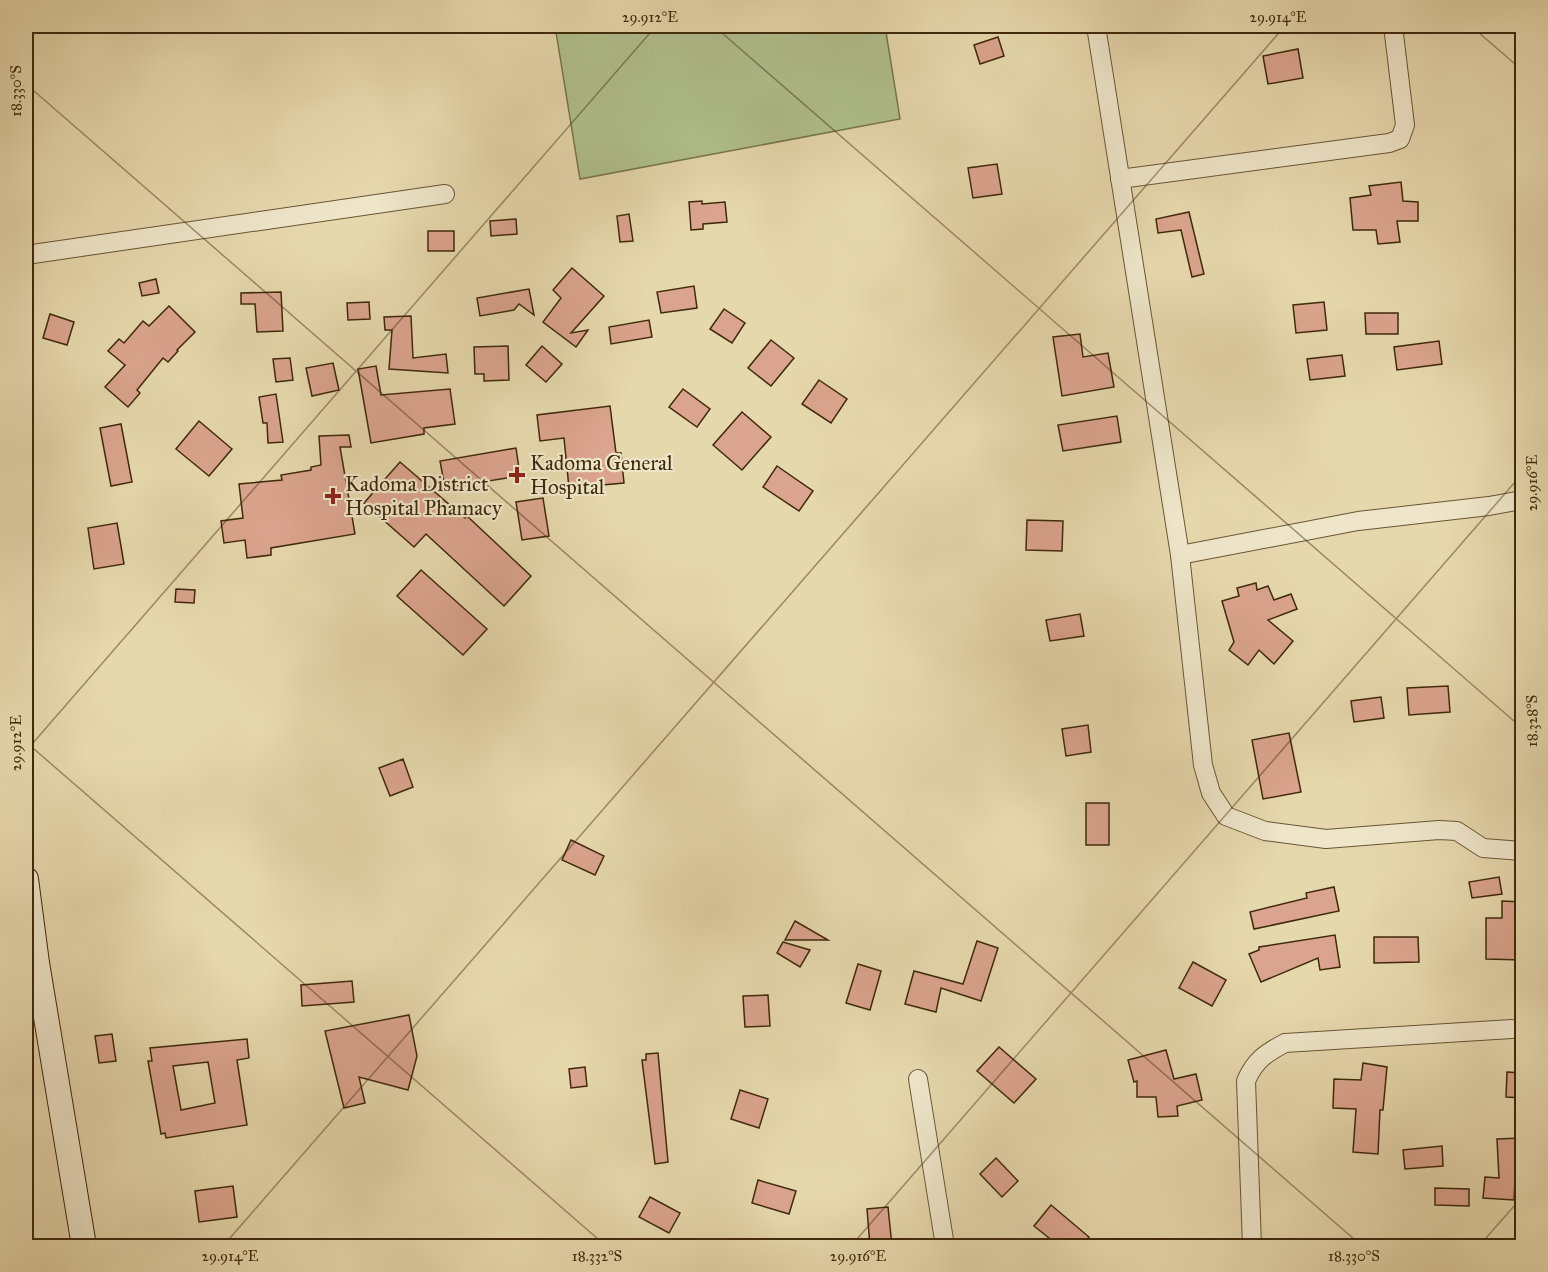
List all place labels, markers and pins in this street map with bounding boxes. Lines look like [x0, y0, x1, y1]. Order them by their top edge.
place label: Kadoma General Hospital [530, 450, 673, 500]
marker: Kadoma General Hospital [508, 466, 526, 484]
place label: Kadoma District Hospital Phamacy [345, 471, 503, 521]
marker: Kadoma District Hospital Phamacy [326, 489, 340, 503]

